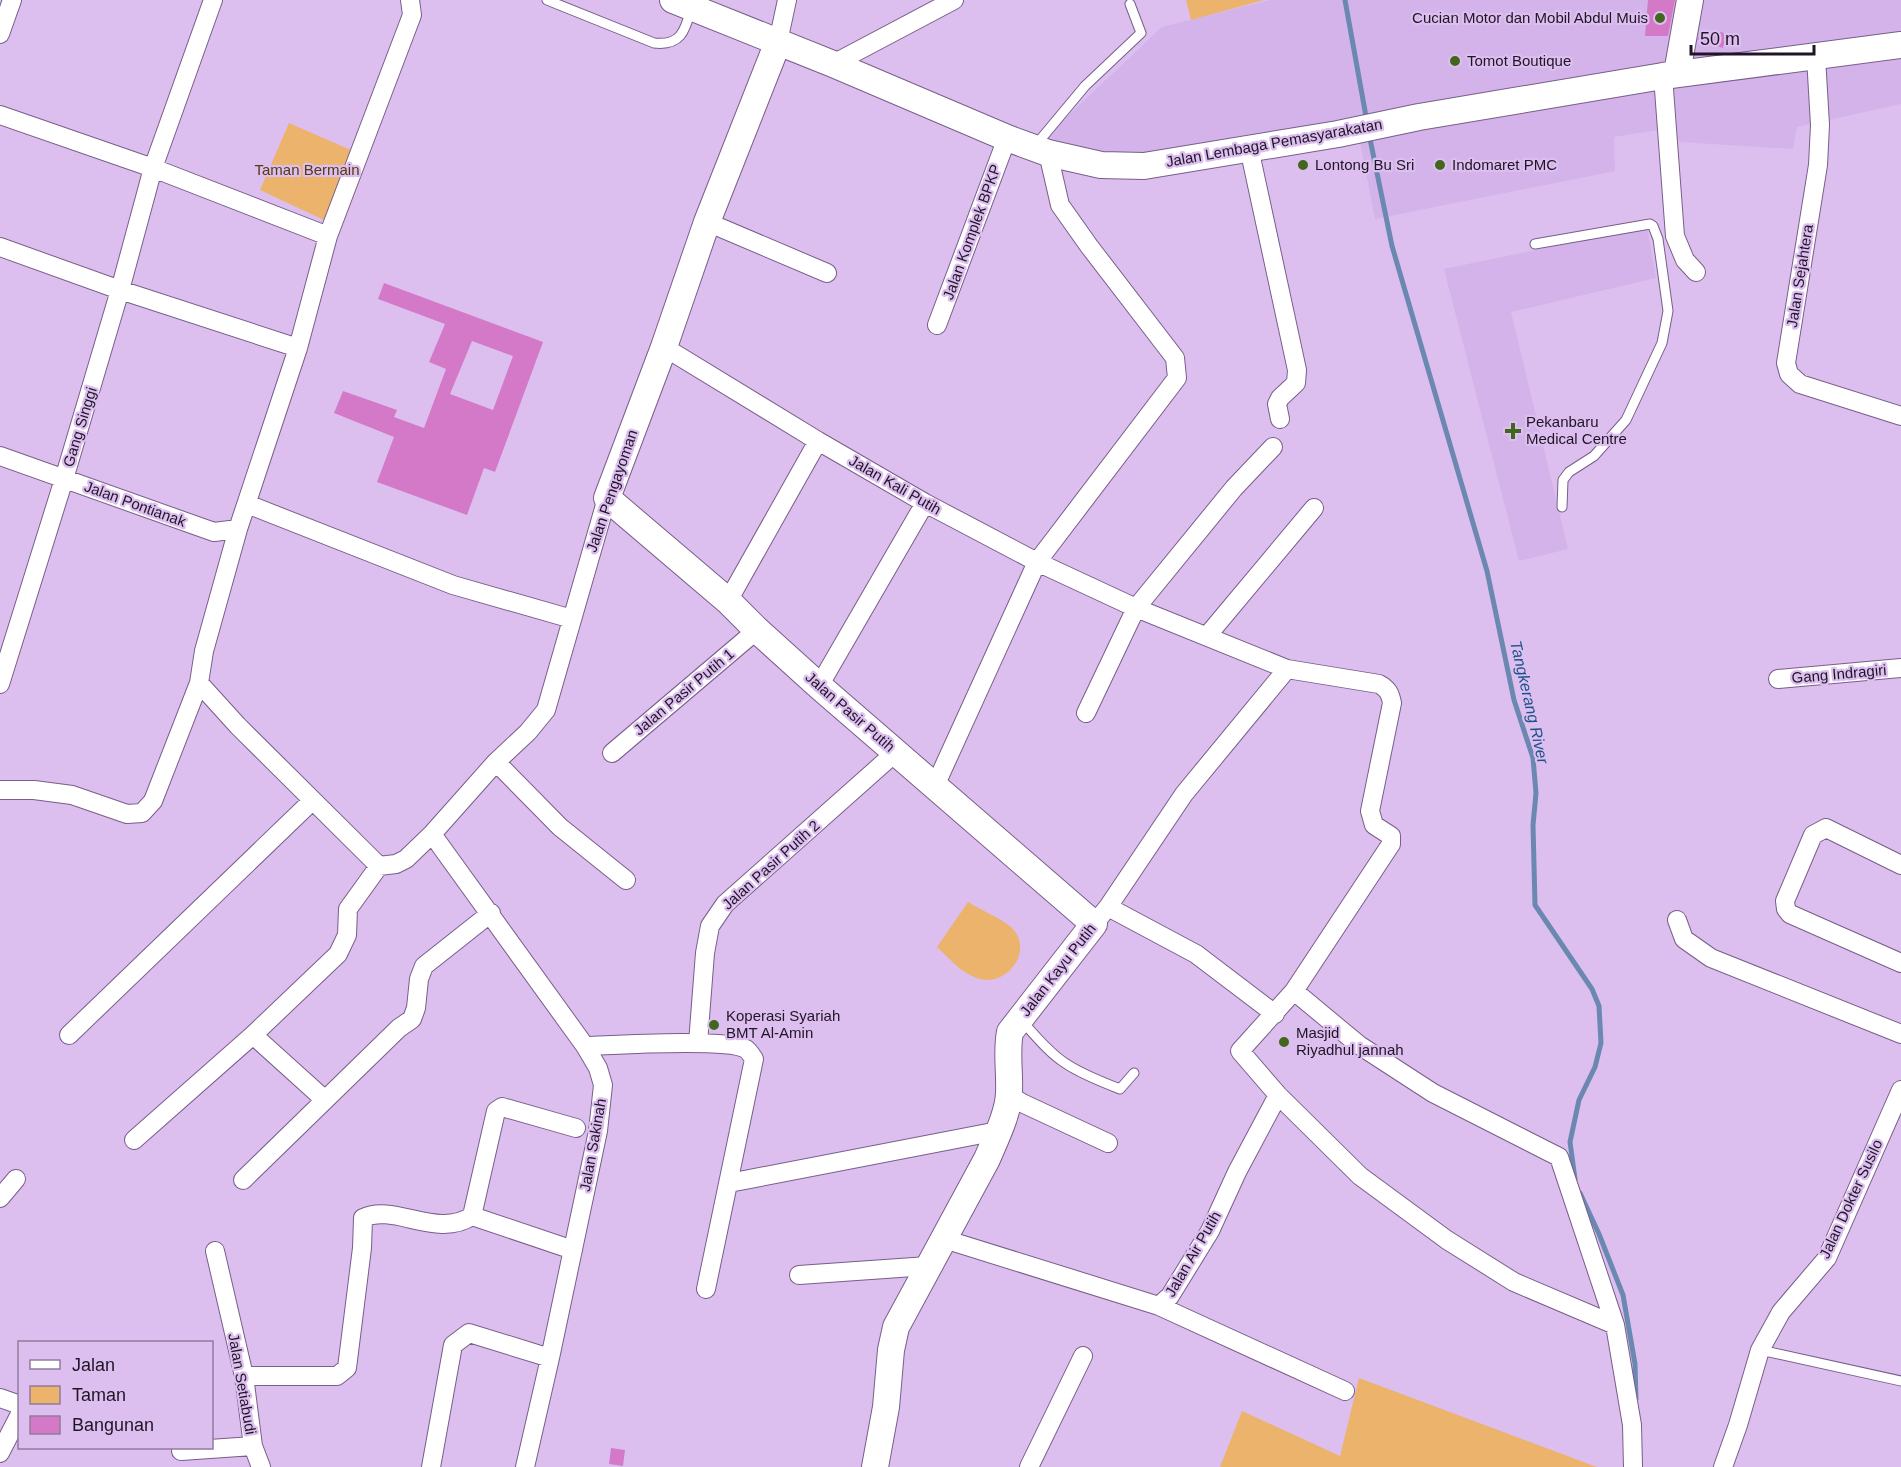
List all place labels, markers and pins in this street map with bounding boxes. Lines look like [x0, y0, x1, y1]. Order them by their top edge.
place label: Cucian Motor dan Mobil Abdul Muis [1412, 9, 1648, 26]
marker: Cucian Motor dan Mobil Abdul Muis [1653, 11, 1667, 25]
place label: Tomot Boutique [1467, 52, 1571, 69]
marker: Tomot Boutique [1448, 54, 1462, 68]
place label: Lontong Bu Sri [1315, 156, 1414, 173]
place label: Indomaret PMC [1452, 156, 1557, 173]
marker: Lontong Bu Sri [1296, 158, 1310, 172]
marker: Indomaret PMC [1433, 158, 1447, 172]
place label: Pekanbaru Medical Centre [1526, 413, 1627, 447]
marker: Pekanbaru Medical Centre [1504, 422, 1522, 440]
place label: Koperasi Syariah BMT Al-Amin [726, 1007, 840, 1041]
marker: Koperasi Syariah BMT Al-Amin [707, 1018, 721, 1032]
place label: Masjid Riyadhul jannah [1296, 1024, 1404, 1058]
marker: Masjid Riyadhul jannah [1277, 1035, 1291, 1049]

